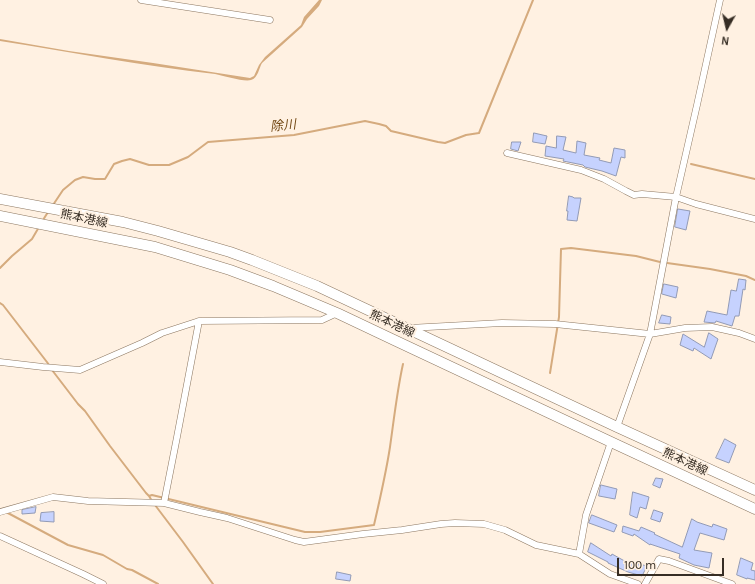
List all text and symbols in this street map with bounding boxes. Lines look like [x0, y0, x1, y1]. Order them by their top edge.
north arrow [707, 8, 747, 48]
text: N [720, 33, 730, 47]
water label: 除川 [269, 117, 297, 135]
street label: 熊本港線 [59, 207, 109, 231]
street label: 熊本港線 [367, 307, 417, 341]
street label: 熊本港線 [660, 445, 710, 479]
scale bar [619, 550, 726, 576]
text: 100 m [624, 558, 656, 572]

